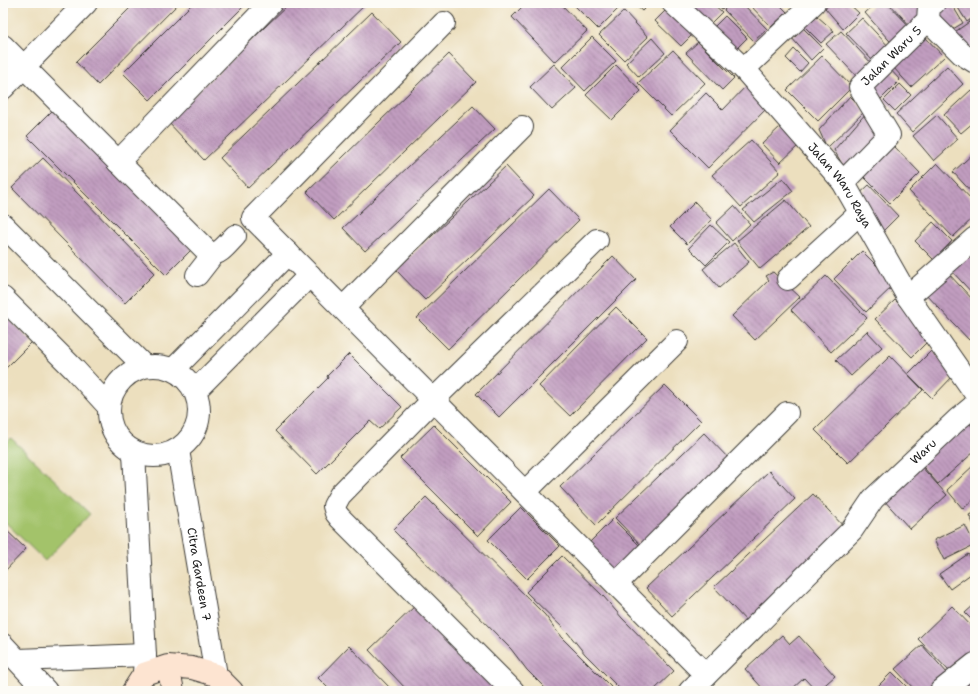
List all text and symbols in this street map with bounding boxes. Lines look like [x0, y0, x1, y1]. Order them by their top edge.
street label: Jalan Waru 5 [858, 23, 925, 89]
street label: Jalan Waru Raya [804, 139, 876, 231]
street label: Waru [907, 435, 940, 468]
street label: Citra Gardeen 7 [183, 526, 215, 622]

